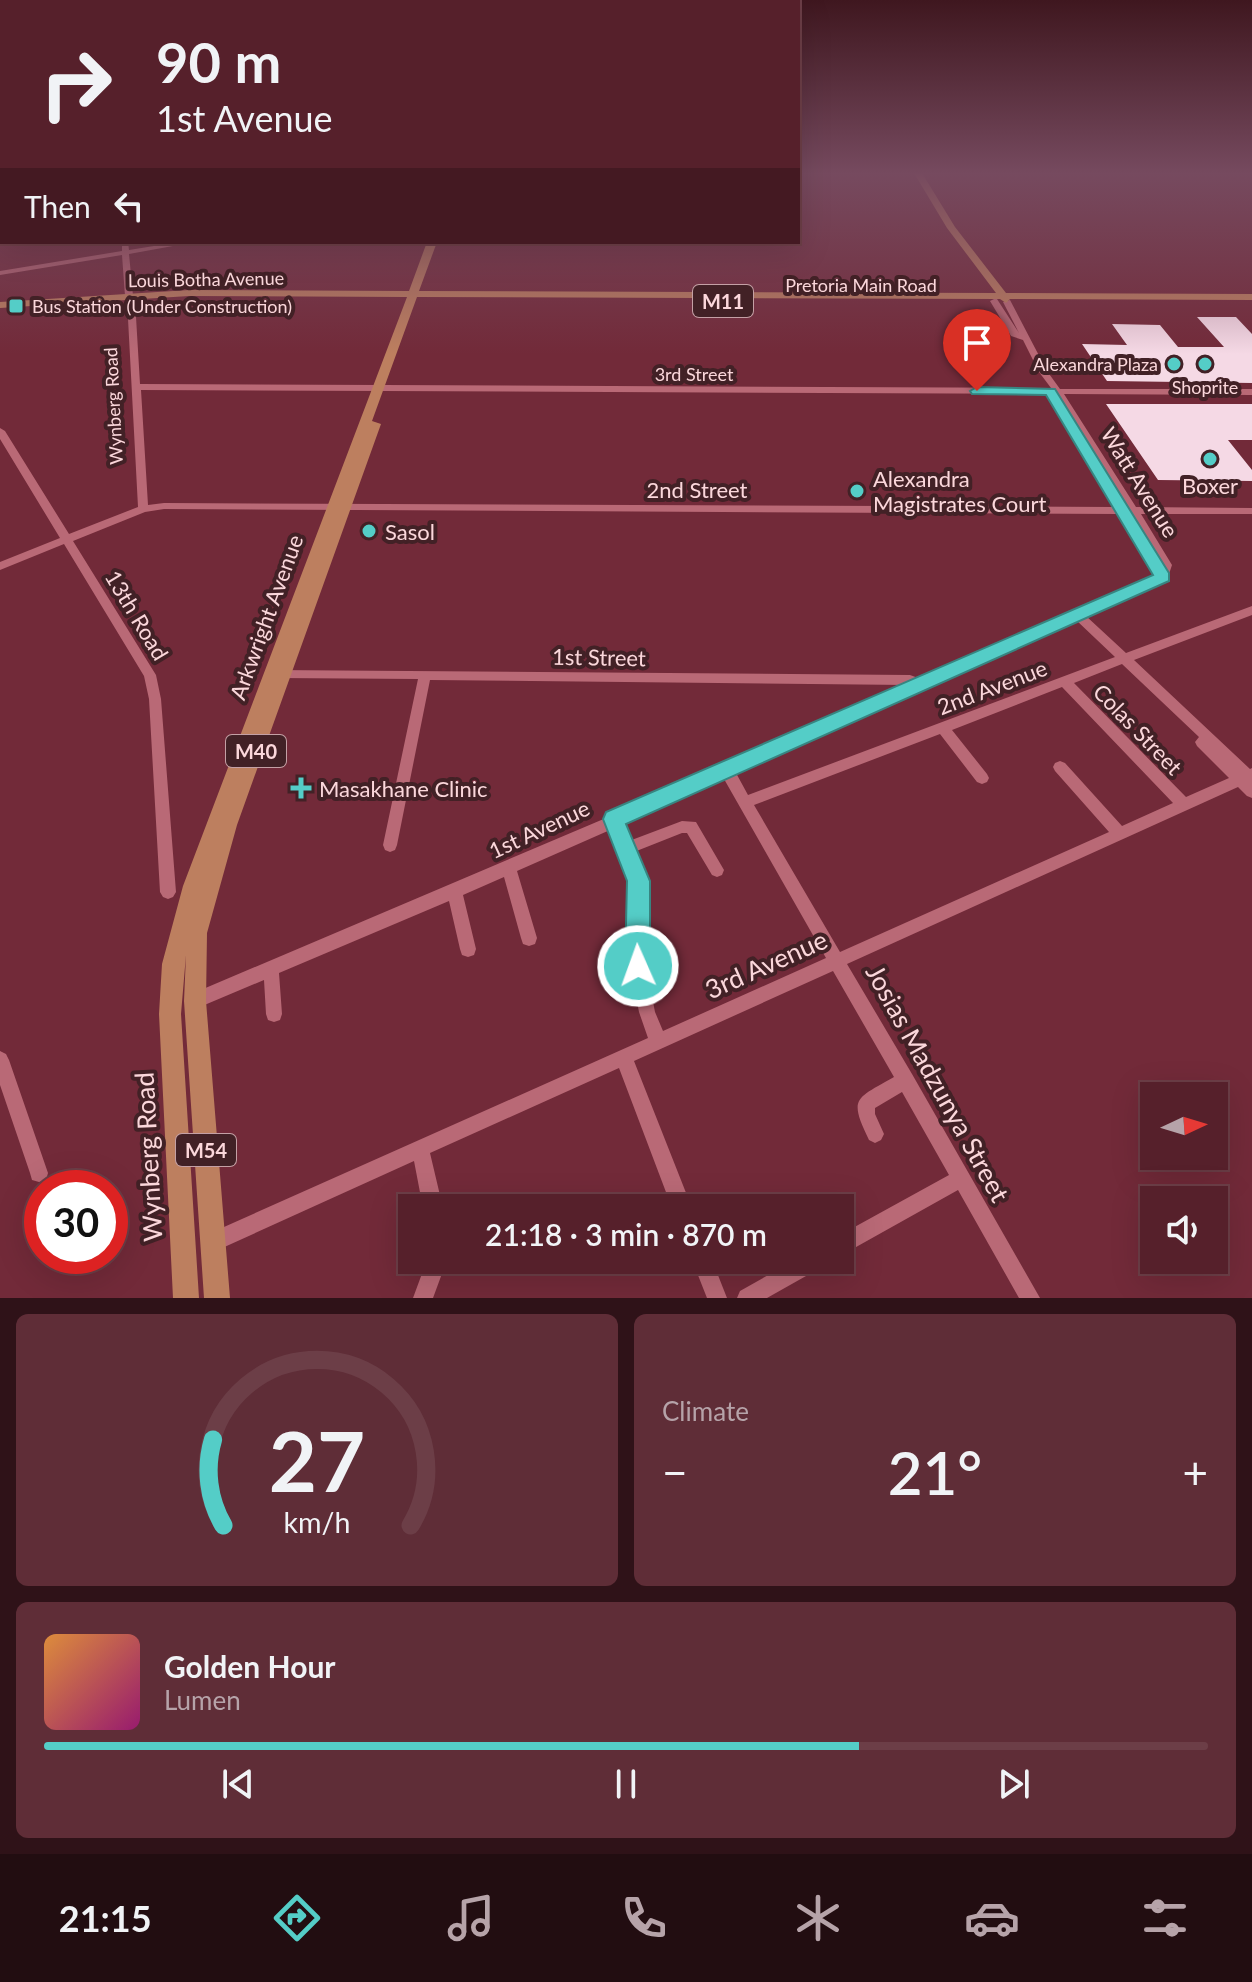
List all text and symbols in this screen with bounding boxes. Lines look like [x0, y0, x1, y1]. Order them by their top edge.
text: 90 m [156, 28, 281, 95]
icon: right [24, 32, 128, 136]
text: 1st Avenue [156, 96, 333, 140]
icon: left [107, 184, 151, 228]
text: Then [24, 188, 91, 224]
street label: Louis Botha Avenue [128, 267, 284, 291]
street label: Pretoria Main Road [785, 274, 937, 296]
road number: M11 [693, 285, 753, 317]
place label: Bus Station (Under Construction) [32, 295, 292, 317]
marker: Bus Station (Under Construction) [7, 297, 25, 315]
pin [943, 309, 1011, 391]
icon: arrive [955, 321, 999, 365]
street label: Wynberg Road [99, 347, 127, 465]
place label: Alexandra Plaza [1033, 353, 1158, 375]
marker: Alexandra Plaza [1165, 355, 1183, 373]
marker: Shoprite [1196, 355, 1214, 373]
street label: 3rd Street [655, 363, 734, 385]
place label: Shoprite [1172, 376, 1238, 398]
street label: Watt Avenue [1095, 422, 1185, 542]
marker: Boxer [1201, 450, 1219, 468]
place label: Alexandra Magistrates Court [873, 465, 1047, 517]
place label: Boxer [1182, 472, 1238, 499]
street label: 2nd Street [647, 476, 748, 503]
marker: Alexandra Magistrates Court [848, 482, 866, 500]
place label: Sasol [385, 518, 435, 545]
marker: Sasol [360, 522, 378, 540]
street label: Arkwright Avenue [224, 531, 308, 703]
street label: 13th Road [100, 565, 174, 665]
street label: 1st Street [552, 643, 646, 671]
street label: 2nd Avenue [933, 654, 1051, 720]
street label: Colas Street [1088, 678, 1188, 780]
road number: M40 [226, 735, 286, 767]
place label: Masakhane Clinic [319, 775, 488, 802]
marker: Masakhane Clinic [290, 777, 312, 799]
street label: 1st Avenue [484, 794, 594, 864]
street label: 3rd Avenue [700, 923, 832, 1005]
position arrow [596, 924, 680, 1008]
street label: Josias Madzunya Street [859, 959, 1017, 1208]
street label: Wynberg Road [128, 1071, 168, 1243]
north arrow [1140, 1082, 1228, 1170]
map controls [1140, 1082, 1228, 1274]
road number: M54 [176, 1134, 236, 1166]
speed limit sign: 30 [24, 1170, 128, 1274]
button: sound [1140, 1186, 1228, 1274]
text: 21:18 · 3 min · 870 m [485, 1216, 767, 1252]
text: Climate [662, 1395, 749, 1427]
text: 27 [269, 1410, 365, 1510]
text: 21° [888, 1436, 982, 1508]
text: − [662, 1446, 688, 1498]
text: + [1182, 1446, 1208, 1498]
text: km/h [284, 1505, 350, 1539]
text: Golden Hour [164, 1648, 336, 1684]
text: Lumen [164, 1684, 241, 1716]
icon: previous [216, 1762, 260, 1806]
icon: pause [604, 1762, 648, 1806]
icon: next [992, 1762, 1036, 1806]
icon: directions [269, 1890, 325, 1946]
icon: music [443, 1890, 499, 1946]
icon: phone [616, 1890, 672, 1946]
icon: climate [790, 1890, 846, 1946]
icon: car [964, 1890, 1020, 1946]
icon: filters [1137, 1890, 1193, 1946]
text: 21:15 [59, 1896, 152, 1940]

